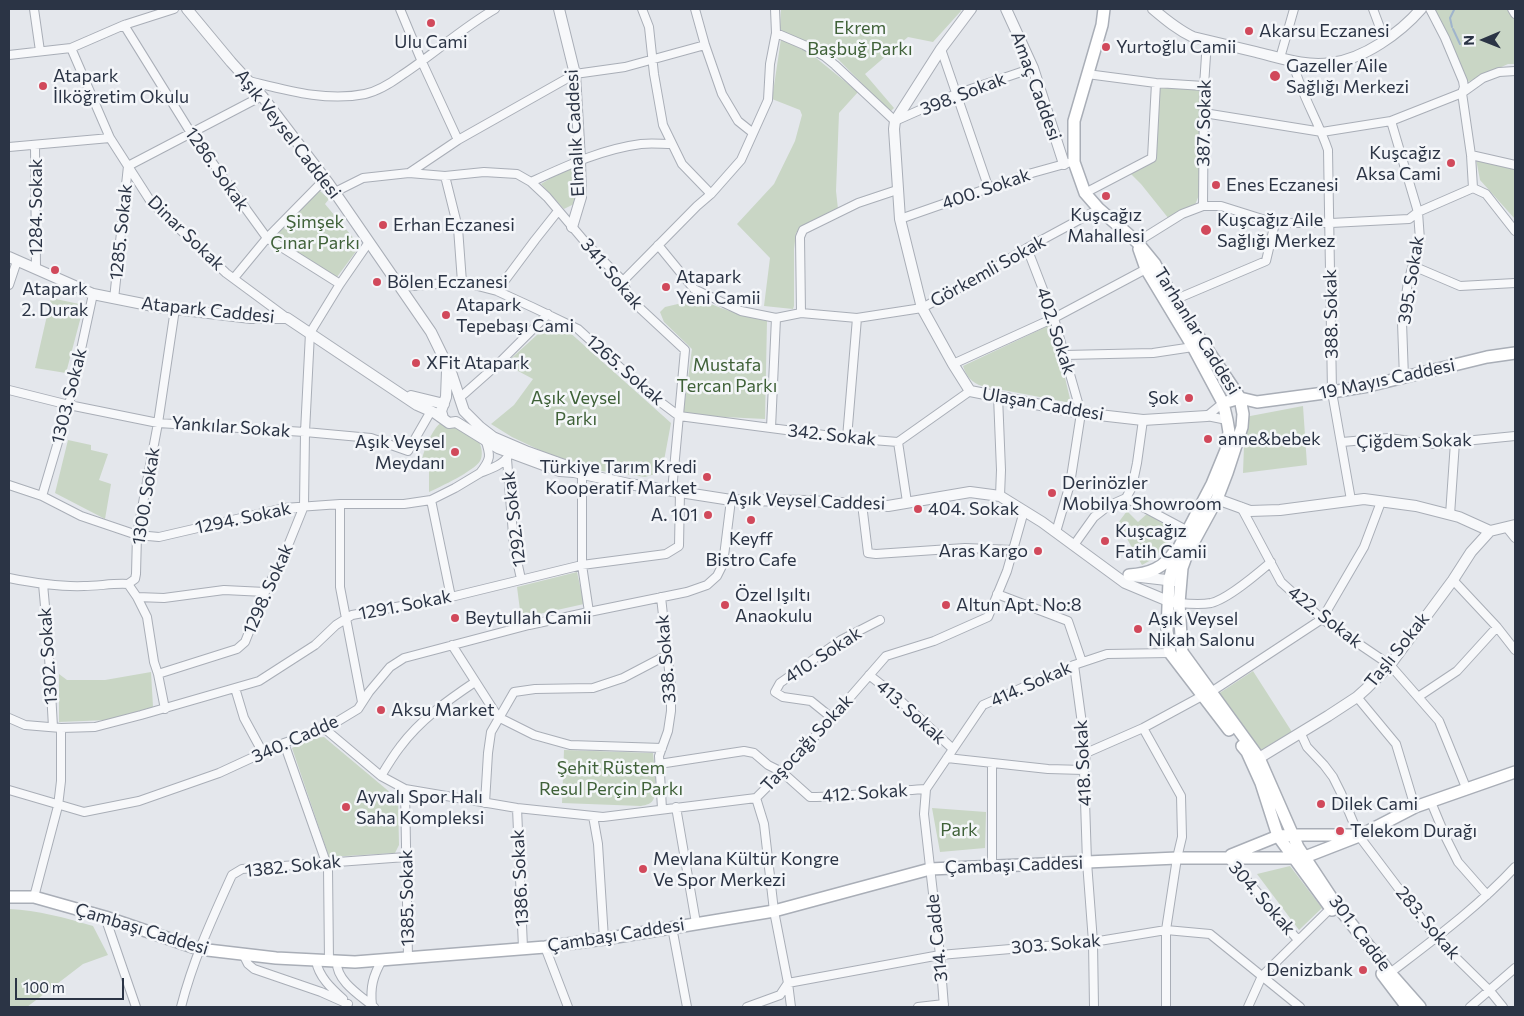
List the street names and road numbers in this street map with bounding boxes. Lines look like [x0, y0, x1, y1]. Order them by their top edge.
street label: Amaç Caddesi [1006, 28, 1066, 144]
street label: Aşık Veysel Caddesi [231, 65, 345, 203]
street label: 398. Sokak [917, 68, 1009, 120]
street label: Elmalık Caddesi [561, 69, 589, 197]
street label: 387. Sokak [1192, 79, 1216, 167]
street label: 1286. Sokak [180, 123, 254, 215]
street label: 1284. Sokak [25, 158, 47, 256]
street label: 400. Sokak [939, 164, 1033, 214]
street label: 1285. Sokak [105, 183, 137, 281]
street label: Dinar Sokak [143, 191, 229, 275]
street label: Görkemli Sokak [927, 230, 1049, 312]
street label: 341. Sokak [576, 234, 648, 314]
street label: 395. Sokak [1393, 234, 1429, 326]
street label: Tarhanlar Caddesi [1149, 263, 1245, 399]
street label: 388. Sokak [1319, 269, 1343, 359]
street label: 402. Sokak [1032, 285, 1080, 377]
street label: Atapark Caddesi [140, 292, 276, 328]
street label: 1265. Sokak [581, 330, 669, 410]
street label: 1303. Sokak [47, 346, 91, 446]
street label: 19 Mayıs Caddesi [1317, 354, 1457, 404]
street label: Ulaşan Caddesi [980, 383, 1106, 425]
street label: Yankılar Sokak [171, 412, 291, 442]
street label: 342. Sokak [787, 420, 877, 450]
street label: Çiğdem Sokak [1356, 429, 1472, 453]
street label: 1300. Sokak [128, 445, 164, 547]
street label: 1292. Sokak [497, 470, 531, 568]
street label: Aşık Veysel Caddesi [726, 487, 886, 515]
street label: 1294. Sokak [193, 497, 293, 539]
street label: 1298. Sokak [238, 540, 298, 638]
street label: 422. Sokak [1284, 581, 1366, 653]
street label: 1291. Sokak [357, 585, 453, 625]
street label: 1302. Sokak [34, 607, 62, 705]
street label: Taşlı Sokak [1360, 608, 1434, 692]
street label: 338. Sokak [651, 614, 681, 704]
street label: 410. Sokak [781, 622, 865, 688]
street label: 414. Sokak [987, 657, 1075, 711]
street label: 413. Sokak [872, 675, 950, 749]
street label: Taşocağı Sokak [757, 690, 857, 796]
street label: 340. Cadde [248, 710, 342, 768]
street label: 418. Sokak [1070, 719, 1096, 807]
street label: 412. Sokak [821, 779, 909, 807]
street label: 1386. Sokak [507, 829, 533, 927]
street label: 1385. Sokak [395, 849, 419, 947]
street label: 1382. Sokak [244, 850, 342, 882]
street label: Çambaşı Caddesi [944, 852, 1084, 878]
street label: 304. Sokak [1224, 857, 1300, 939]
street label: 283. Sokak [1391, 882, 1465, 964]
street label: 301. Cadde [1324, 891, 1396, 975]
street label: 314. Cadde [922, 893, 952, 983]
street label: Çambaşı Caddesi [73, 898, 211, 960]
street label: Çambaşı Caddesi [546, 913, 686, 957]
street label: 303. Sokak [1010, 929, 1102, 959]

